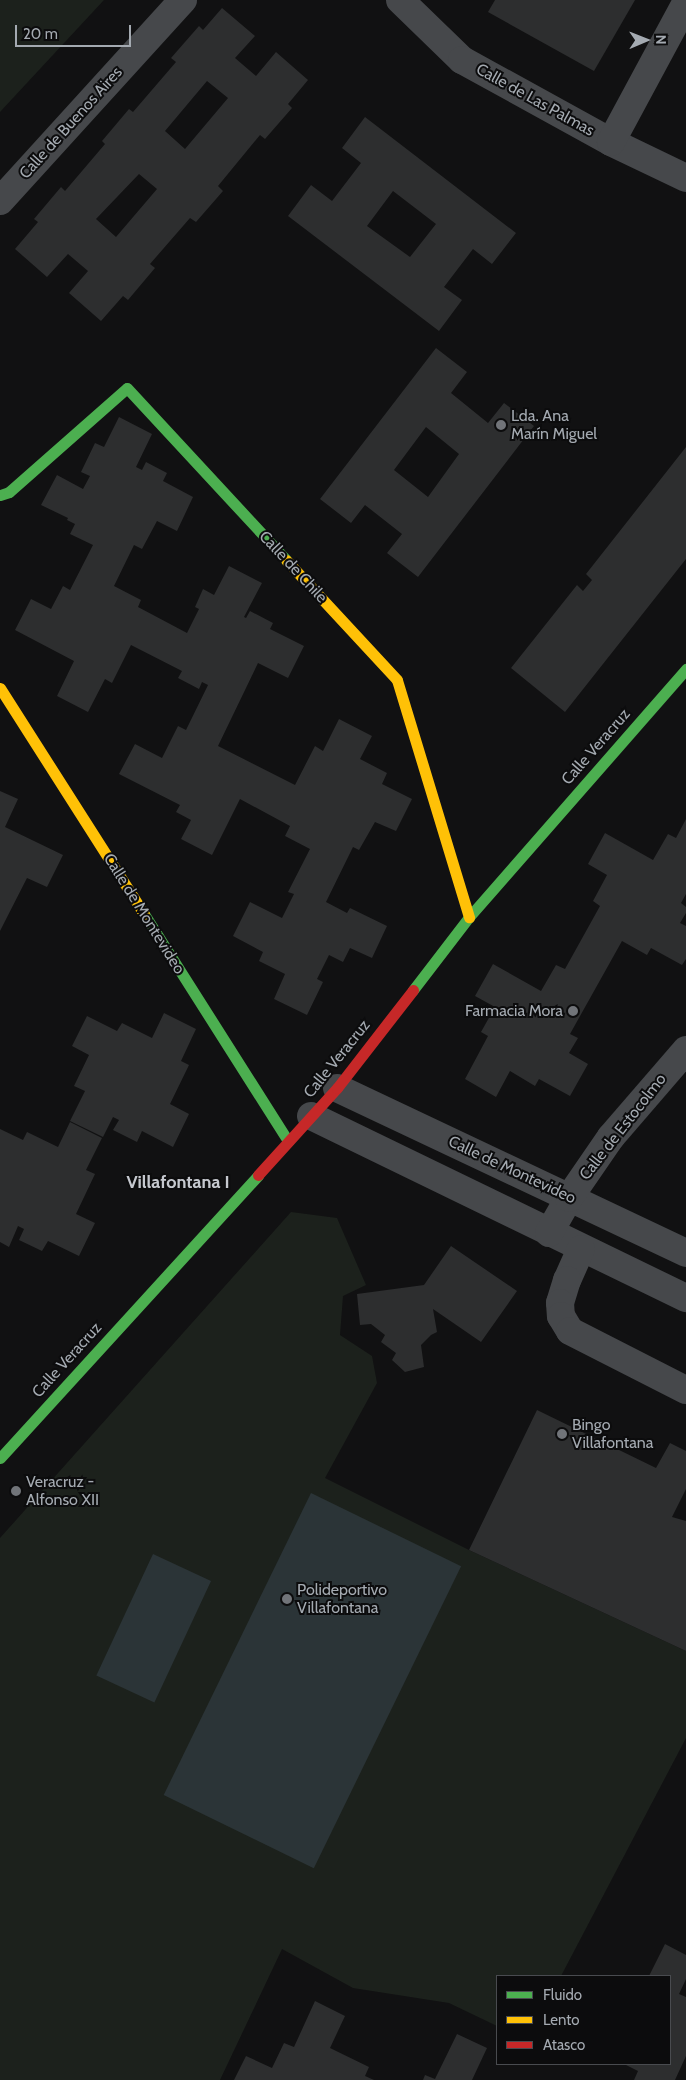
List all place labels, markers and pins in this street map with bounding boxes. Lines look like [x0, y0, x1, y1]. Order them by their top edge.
place label: Lda. Ana Marín Miguel [511, 406, 597, 444]
marker: Lda. Ana Marín Miguel [495, 419, 507, 431]
place label: Farmacia Mora [465, 1001, 563, 1021]
marker: Farmacia Mora [567, 1005, 579, 1017]
place label: Bingo Villafontana [572, 1415, 653, 1453]
marker: Bingo Villafontana [556, 1428, 568, 1440]
place label: Veracruz - Alfonso XII [26, 1472, 99, 1510]
marker: Veracruz - Alfonso XII [10, 1485, 22, 1497]
place label: Polideportivo Villafontana [297, 1580, 387, 1618]
marker: Polideportivo Villafontana [281, 1593, 293, 1605]

